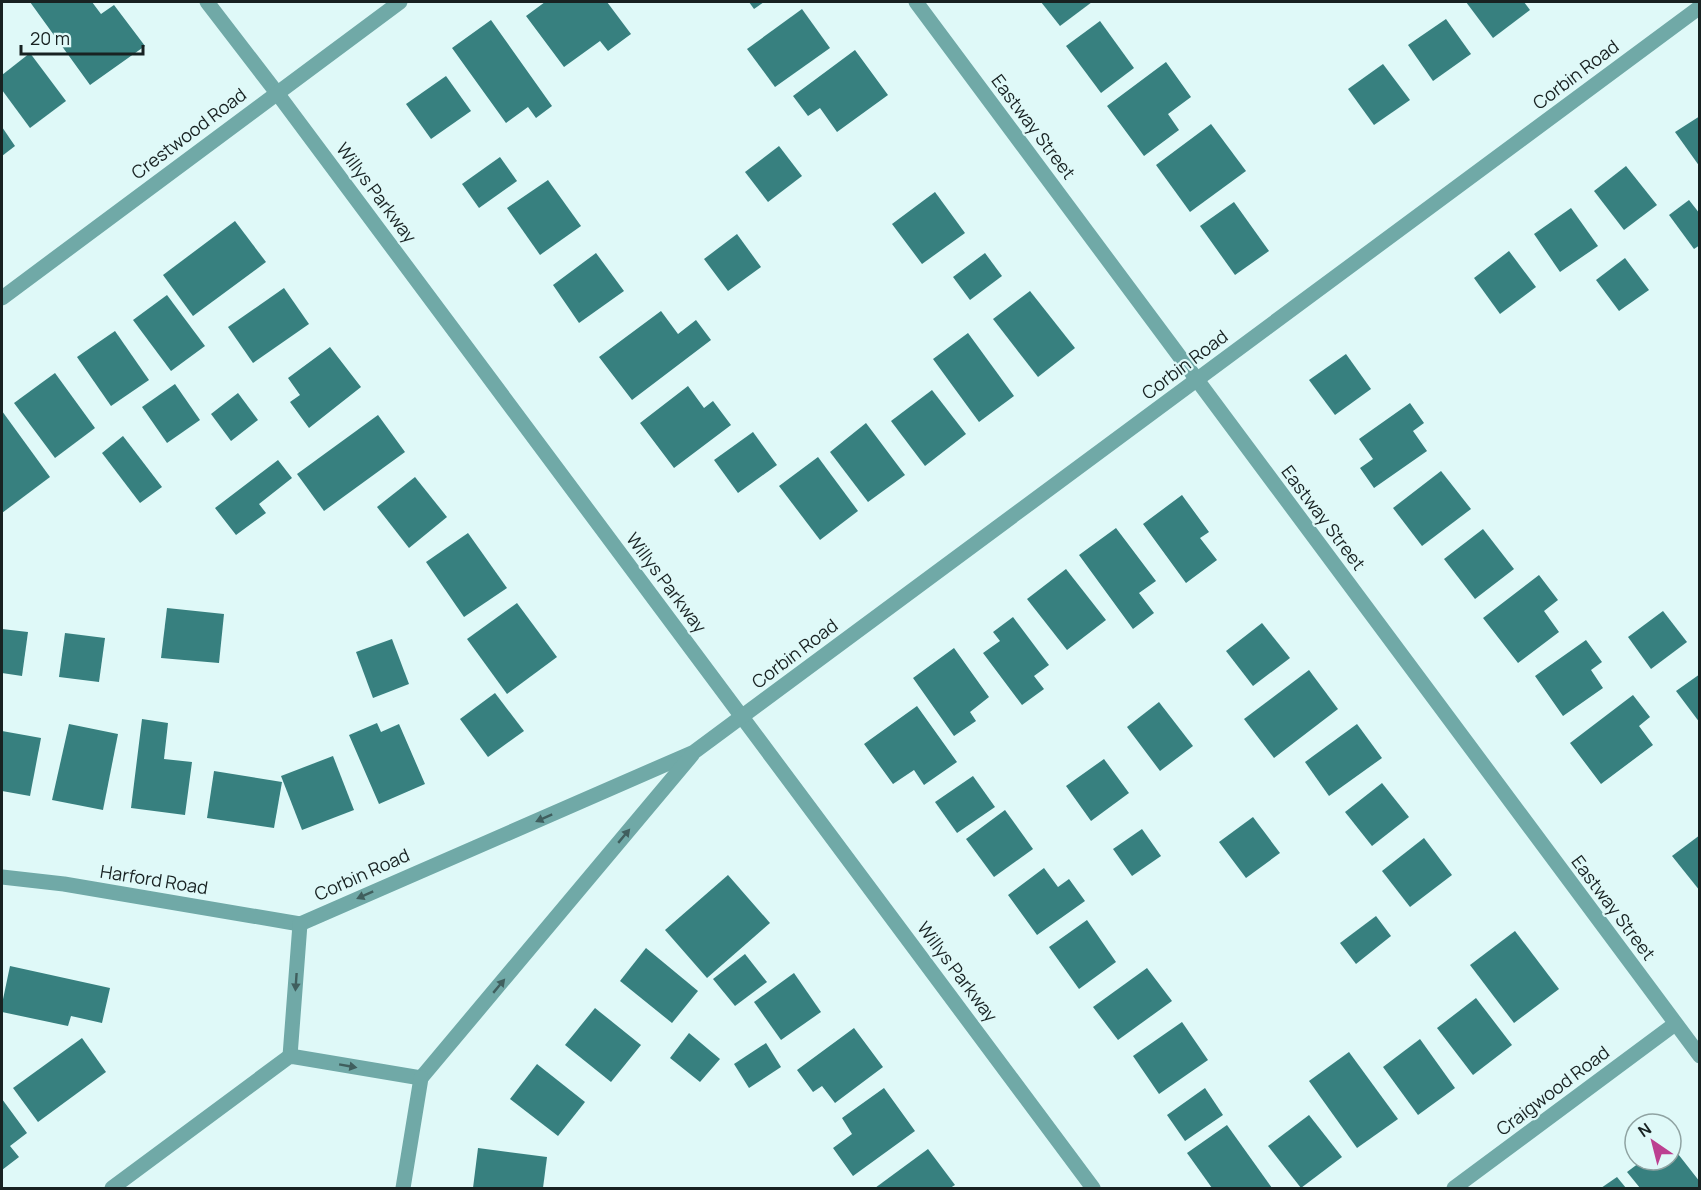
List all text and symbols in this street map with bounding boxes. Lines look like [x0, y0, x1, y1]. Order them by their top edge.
scale bar [21, 18, 142, 56]
text: 20 m [30, 26, 70, 50]
street label: Corbin Road [1528, 34, 1623, 114]
street label: Eastway Street [986, 69, 1081, 184]
street label: Crestwood Road [126, 82, 251, 184]
street label: Willys Parkway [331, 137, 423, 248]
street label: Corbin Road [1137, 324, 1232, 404]
street label: Eastway Street [1276, 460, 1371, 575]
street label: Willys Parkway [621, 527, 713, 638]
street label: Corbin Road [747, 613, 842, 693]
one-way arrow [535, 813, 553, 823]
one-way arrow [617, 828, 630, 844]
street label: Corbin Road [310, 842, 413, 906]
street label: Eastway Street [1566, 850, 1661, 965]
street label: Harford Road [99, 859, 210, 899]
one-way arrow [357, 891, 374, 900]
street label: Willys Parkway [912, 916, 1004, 1027]
one-way arrow [291, 973, 300, 992]
one-way arrow [492, 978, 505, 994]
street label: Craigwood Road [1491, 1040, 1614, 1141]
one-way arrow [339, 1061, 358, 1070]
north arrow [1623, 1112, 1683, 1172]
text: N [1633, 1117, 1655, 1142]

